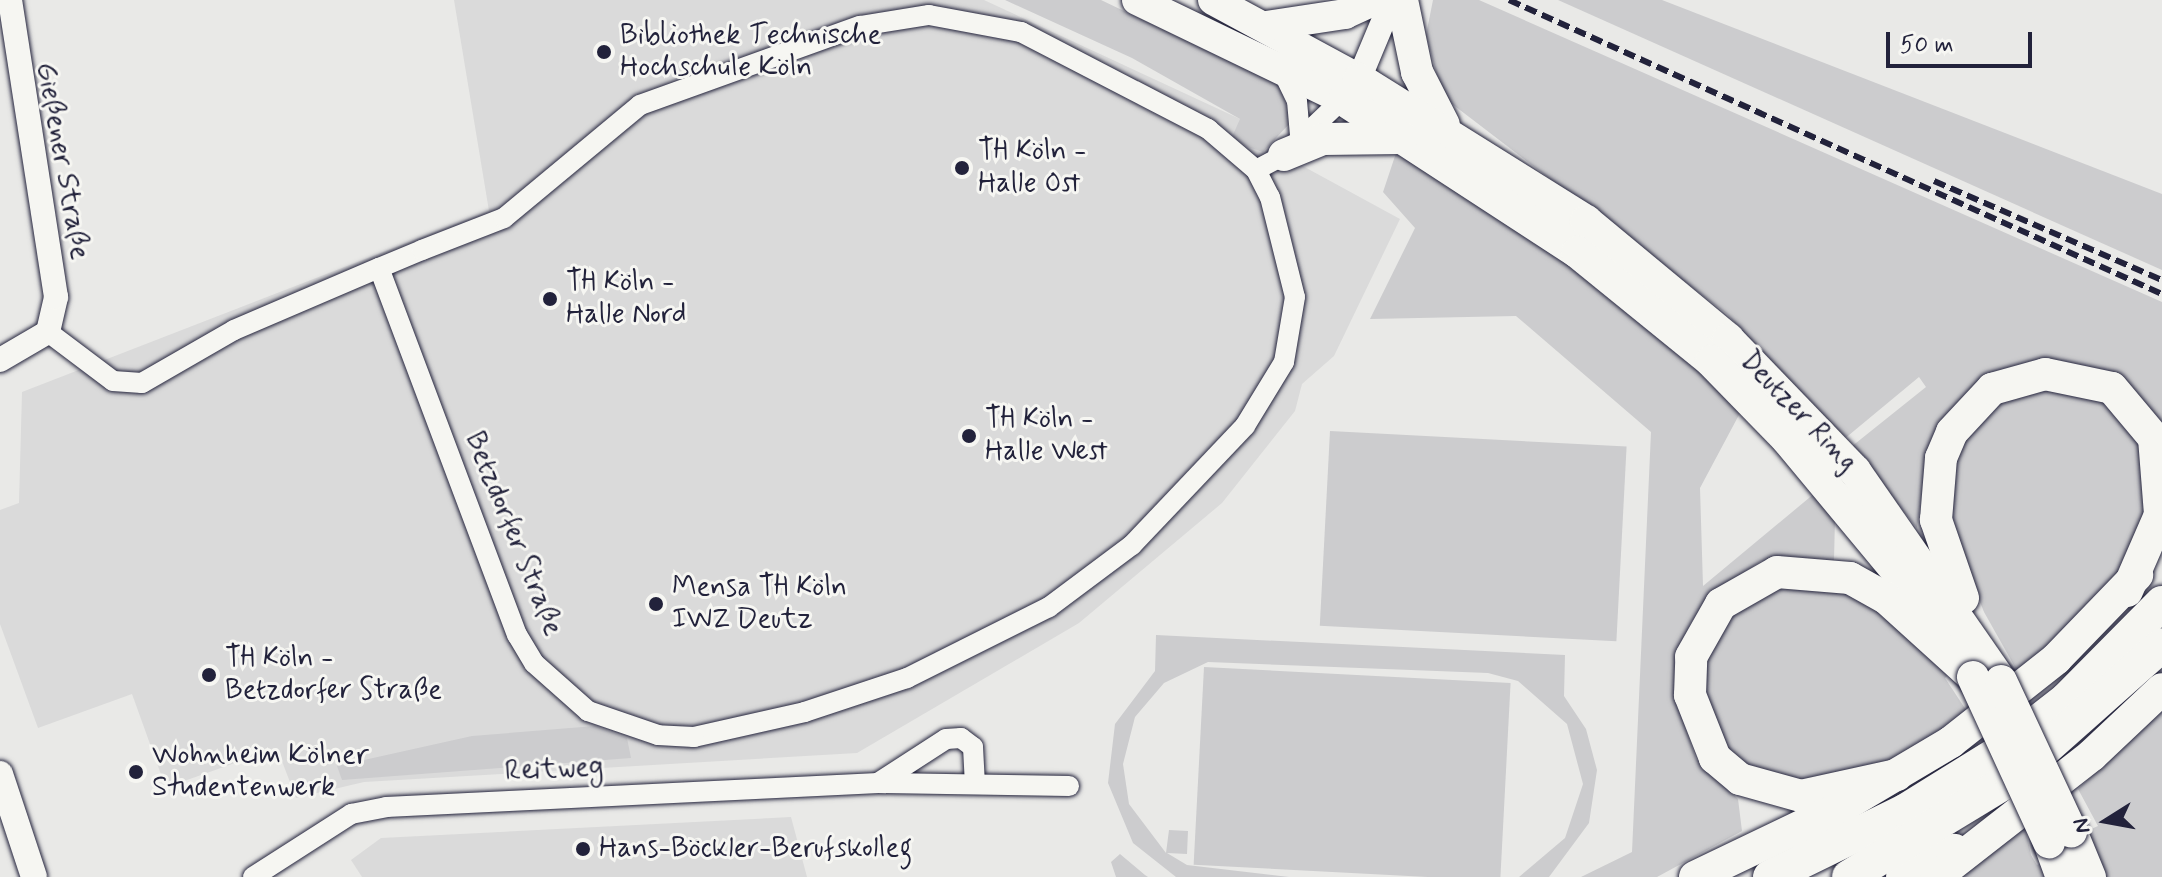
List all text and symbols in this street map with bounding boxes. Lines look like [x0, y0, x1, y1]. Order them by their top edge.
scale bar [1890, 16, 2036, 66]
place label: Bibliothek Technische Hochschule Köln [620, 19, 875, 85]
text: 50 m [1900, 30, 1954, 61]
marker: Bibliothek Technische Hochschule Köln [595, 43, 613, 61]
street label: Gießener Straße [29, 62, 95, 260]
place label: TH Köln - Halle Ost [978, 135, 1090, 201]
marker: TH Köln - Halle Ost [953, 159, 971, 177]
place label: TH Köln - Halle Nord [566, 266, 688, 332]
marker: TH Köln - Halle Nord [541, 290, 559, 308]
street label: Deutzer Ring [1734, 346, 1862, 478]
place label: TH Köln - Halle West [985, 403, 1109, 469]
street label: Betzdorfer Straße [457, 427, 569, 641]
marker: TH Köln - Halle West [960, 427, 978, 445]
place label: Mensa TH Köln IWZ Deutz [672, 571, 850, 637]
marker: Mensa TH Köln IWZ Deutz [647, 595, 665, 613]
place label: TH Köln - Betzdorfer Straße [225, 642, 442, 708]
marker: TH Köln - Betzdorfer Straße [200, 666, 218, 684]
place label: Wohnheim Kölner Studentenwerk [152, 739, 370, 805]
street label: Reitweg [504, 751, 604, 789]
marker: Wohnheim Kölner Studentenwerk [127, 763, 145, 781]
north arrow [2066, 781, 2146, 861]
text: N [2067, 816, 2098, 835]
place label: Hans-Böckler-Berufskolleg [599, 832, 912, 866]
marker: Hans-Böckler-Berufskolleg [574, 840, 592, 858]

